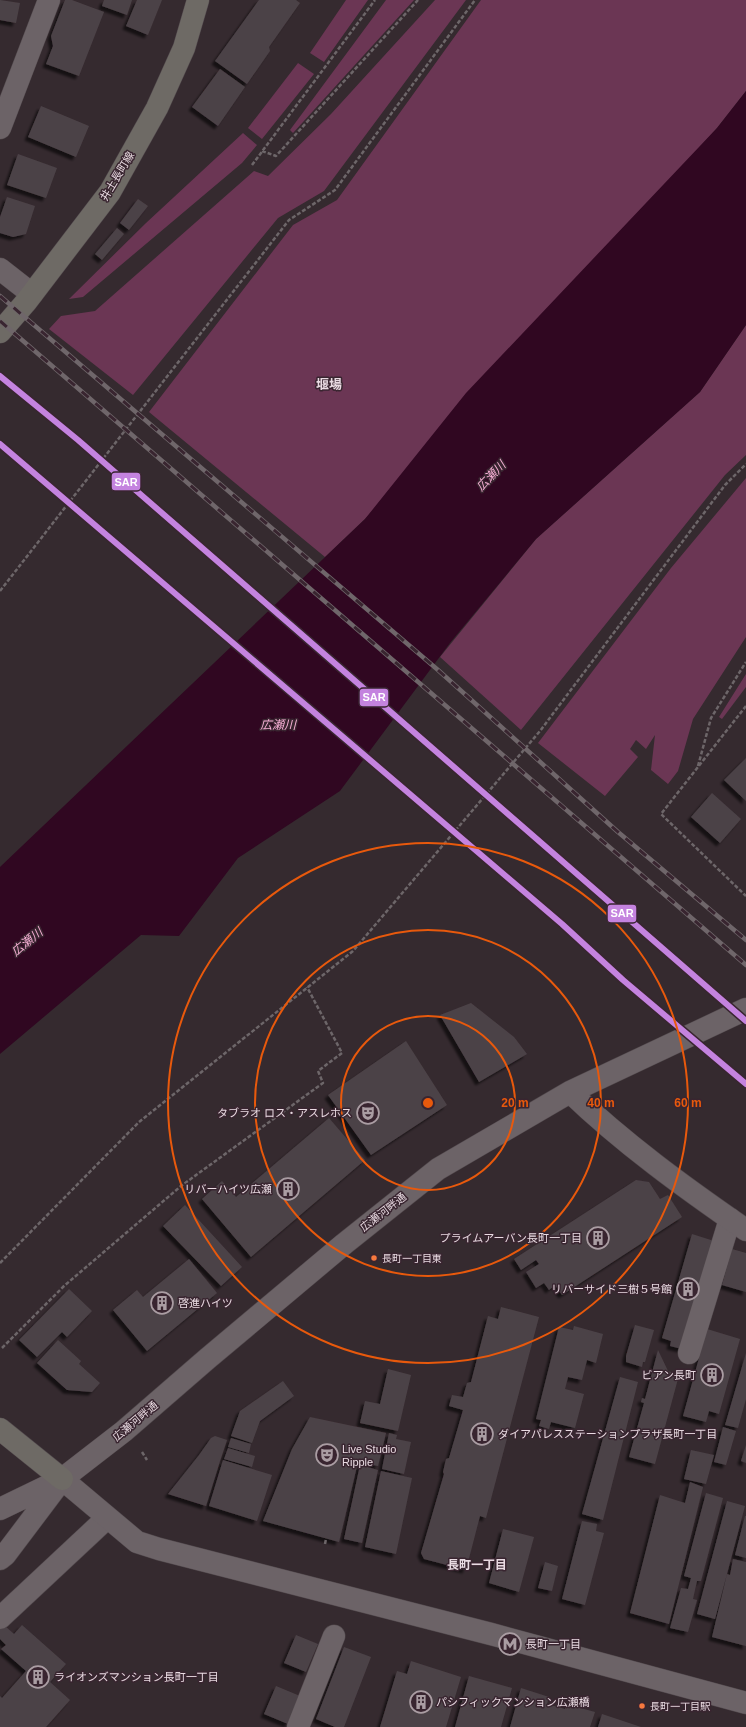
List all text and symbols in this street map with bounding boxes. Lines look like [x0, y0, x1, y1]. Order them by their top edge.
street label: 井土長町線 [98, 149, 136, 203]
district label: 堰場 [316, 377, 342, 392]
water label: 広瀬川 [473, 457, 510, 494]
line badge: SAR [111, 472, 141, 491]
text: SAR [114, 476, 138, 488]
line badge: SAR [359, 688, 389, 707]
text: SAR [362, 691, 386, 703]
water label: 広瀬川 [260, 718, 298, 732]
line badge: SAR [607, 904, 637, 923]
text: SAR [610, 907, 634, 919]
water label: 広瀬川 [9, 924, 47, 959]
centre of rings [421, 1096, 435, 1110]
text: 20 m [501, 1096, 529, 1110]
text: 40 m [587, 1096, 615, 1110]
text: 60 m [674, 1096, 702, 1110]
theatre icon: タブラオ ロス・アスレホス [355, 1100, 381, 1126]
place label: タブラオ ロス・アスレホス [217, 1107, 352, 1119]
building icon: リバーハイツ広瀬 [275, 1176, 301, 1202]
place label: リバーハイツ広瀬 [184, 1183, 272, 1195]
street label: 広瀬河畔通 [358, 1190, 408, 1234]
building icon: プライムアーバン長町一丁目 [585, 1225, 611, 1251]
place label: プライムアーバン長町一丁目 [439, 1232, 582, 1244]
marker: 長町一丁目東 [369, 1253, 379, 1263]
place label: 長町一丁目東 [382, 1253, 442, 1264]
building icon: リバーサイド三樹５号館 [675, 1276, 701, 1302]
place label: リバーサイド三樹５号館 [551, 1283, 672, 1295]
building icon: 啓進ハイツ [149, 1290, 175, 1316]
place label: 啓進ハイツ [178, 1297, 233, 1309]
building icon: ビアン長町 [699, 1362, 725, 1388]
place label: ビアン長町 [641, 1369, 696, 1381]
street label: 広瀬河畔通 [110, 1399, 160, 1443]
building icon: ダイアパレスステーションプラザ長町一丁目 [469, 1421, 495, 1447]
place label: ダイアパレスステーションプラザ長町一丁目 [498, 1428, 717, 1440]
theatre icon: Live Studio Ripple [314, 1442, 340, 1468]
place label: Live Studio Ripple [342, 1443, 396, 1468]
district label: 長町一丁目 [447, 1558, 507, 1572]
metro station icon: 長町一丁目 [497, 1631, 523, 1657]
place label: 長町一丁目 [526, 1638, 581, 1650]
building icon: ライオンズマンション長町一丁目 [25, 1664, 51, 1690]
place label: ライオンズマンション長町一丁目 [54, 1671, 219, 1683]
building icon: パシフィックマンション広瀬橋 [408, 1689, 434, 1715]
place label: パシフィックマンション広瀬橋 [436, 1696, 590, 1708]
marker: 長町一丁目駅 [637, 1701, 647, 1711]
place label: 長町一丁目駅 [650, 1701, 711, 1712]

